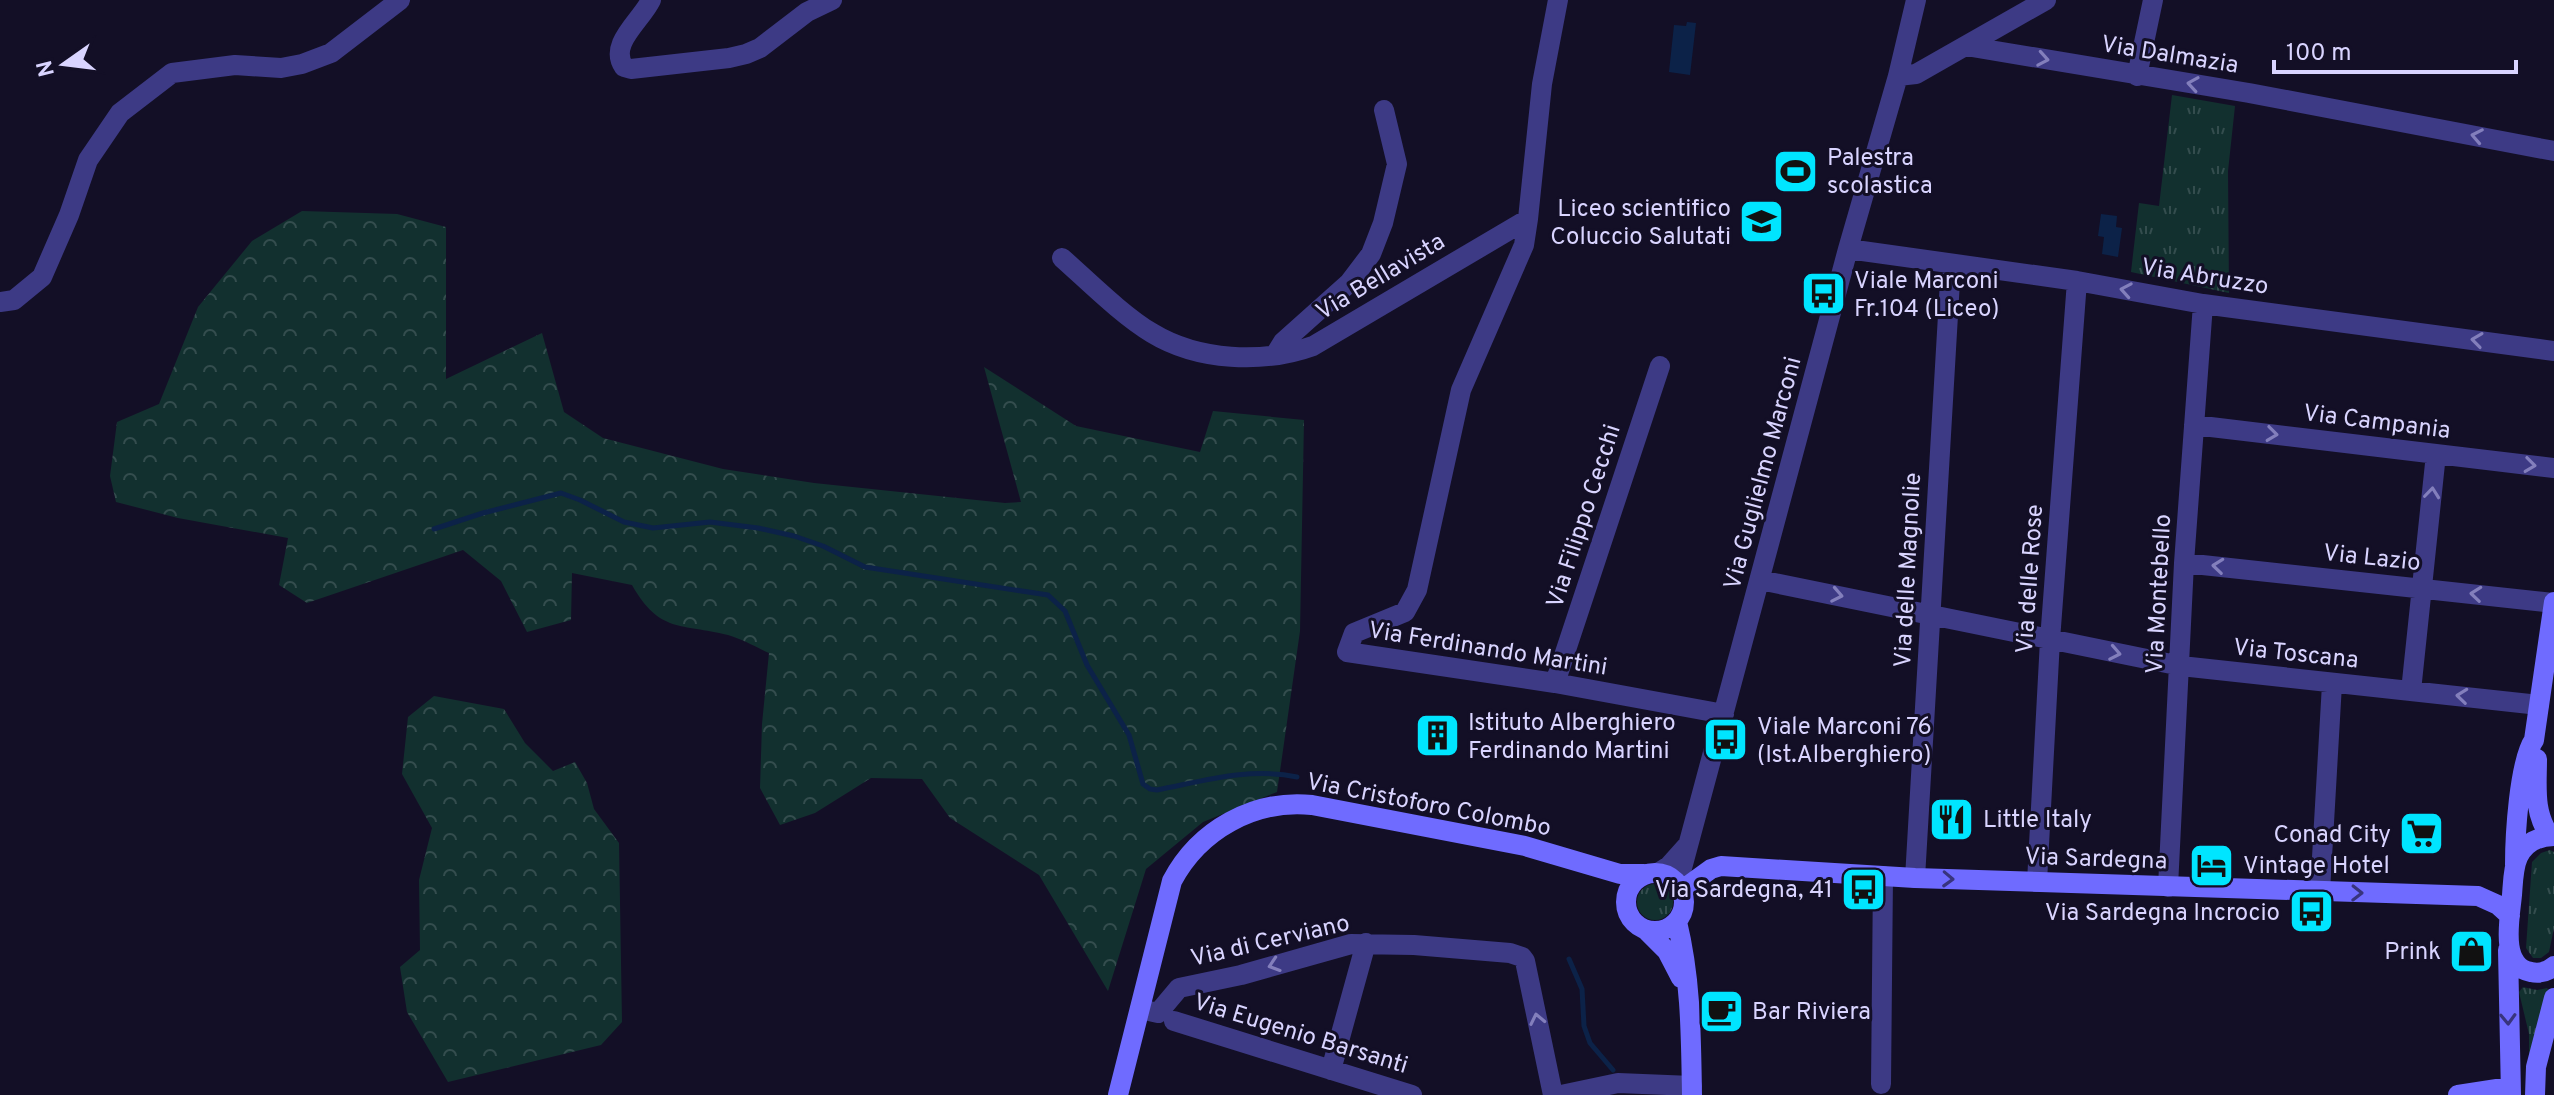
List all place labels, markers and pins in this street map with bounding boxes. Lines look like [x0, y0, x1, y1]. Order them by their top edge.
place label: Palestra scolastica [1827, 144, 1933, 202]
sports icon: Palestra scolastica [1772, 147, 1820, 195]
place label: Liceo scientifico Coluccio Salutati [1550, 195, 1731, 253]
school or university icon: Liceo scientifico Coluccio Salutati [1738, 198, 1786, 246]
place label: Viale Marconi Fr.104 (Liceo) [1854, 267, 2000, 325]
bus stop icon: Viale Marconi Fr.104 (Liceo) [1799, 270, 1847, 318]
place label: Istituto Alberghiero Ferdinando Martini [1468, 709, 1676, 767]
building icon: Istituto Alberghiero Ferdinando Martini [1413, 712, 1461, 760]
place label: Viale Marconi 76 (Ist.Alberghiero) [1757, 713, 1932, 771]
bus stop icon: Viale Marconi 76 (Ist.Alberghiero) [1702, 716, 1750, 764]
restaurant icon: Little Italy [1928, 795, 1976, 843]
place label: Little Italy [1983, 806, 2092, 836]
supermarket icon: Conad City [2398, 810, 2446, 858]
place label: Conad City [2273, 821, 2391, 851]
hotel icon: Vintage Hotel [2188, 841, 2236, 889]
place label: Vintage Hotel [2243, 852, 2390, 882]
bus stop icon: Via Sardegna, 41 [1840, 865, 1888, 913]
place label: Via Sardegna, 41 [1655, 876, 1833, 906]
bus stop icon: Via Sardegna Incrocio [2287, 888, 2335, 936]
place label: Via Sardegna Incrocio [2045, 899, 2280, 929]
shop icon: Prink [2448, 927, 2496, 975]
place label: Prink [2384, 938, 2441, 968]
cafe icon: Bar Riviera [1697, 987, 1745, 1035]
place label: Bar Riviera [1752, 998, 1871, 1028]

